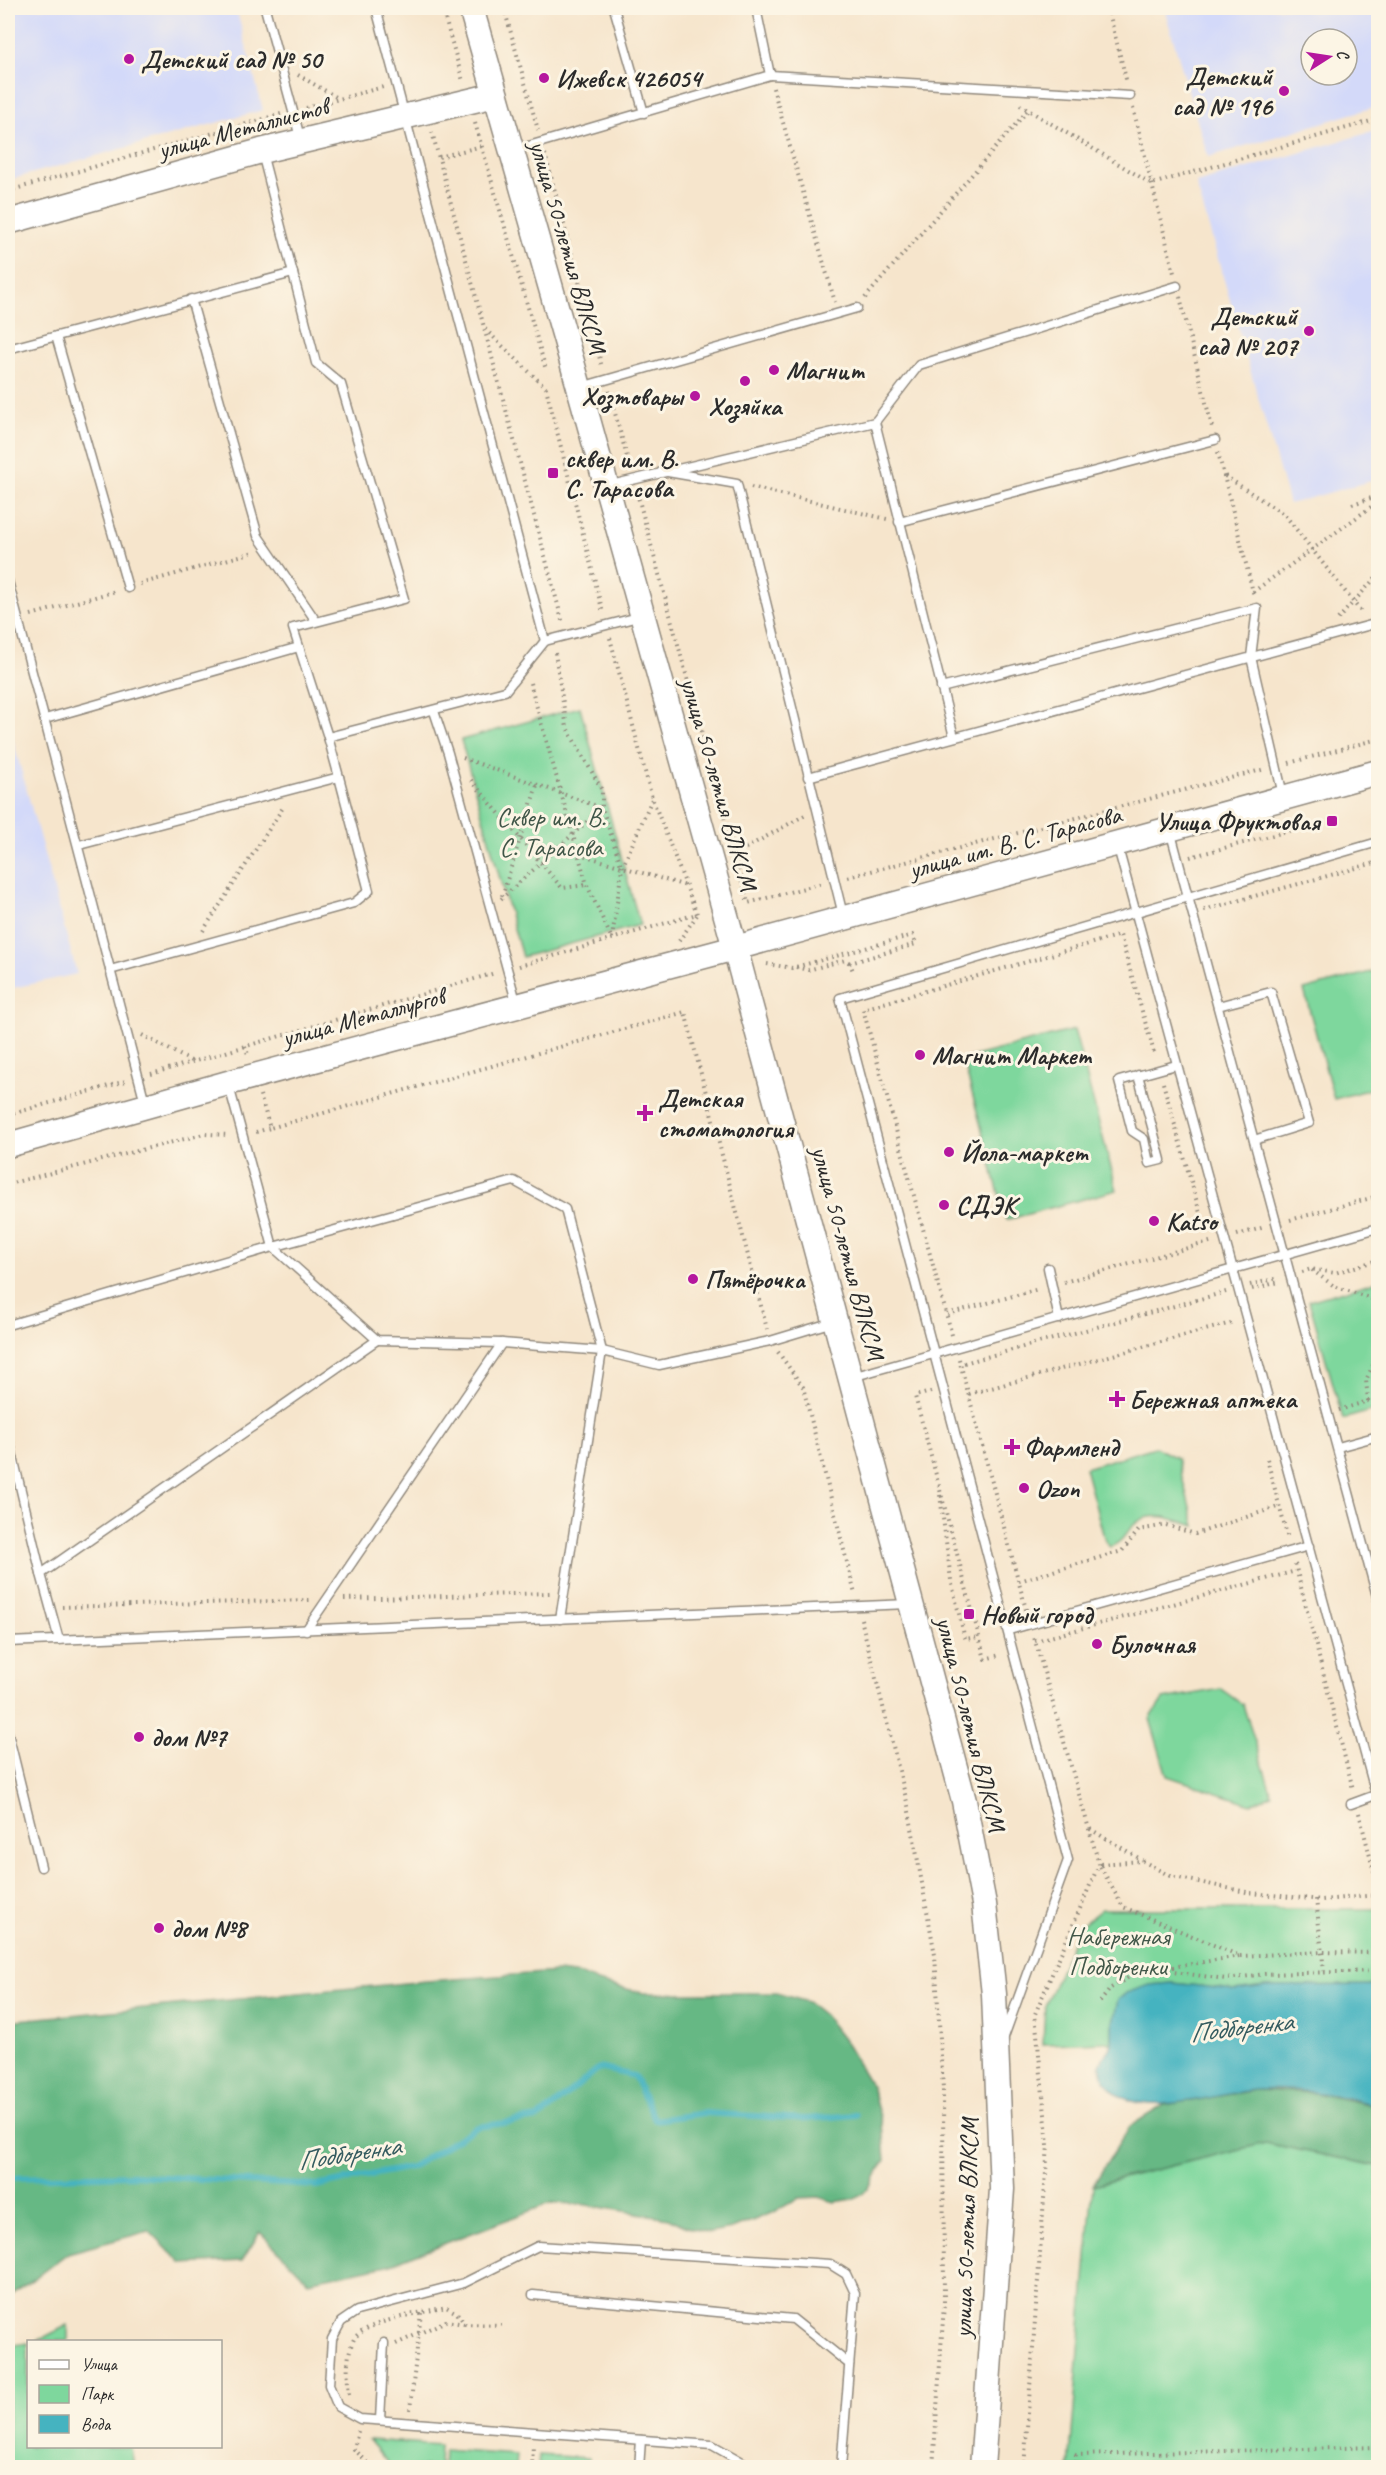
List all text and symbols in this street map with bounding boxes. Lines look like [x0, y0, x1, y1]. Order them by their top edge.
north arrow [1299, 27, 1359, 87]
place label: Детский сад № 50 [141, 43, 324, 76]
text: С [1332, 48, 1354, 62]
marker: Детский сад № 50 [122, 52, 136, 66]
place label: Детский сад № 196 [1172, 60, 1274, 123]
place label: Ижевск 426054 [556, 62, 705, 95]
marker: Ижевск 426054 [537, 71, 551, 85]
marker: Детский сад № 196 [1277, 84, 1291, 98]
street label: улица Металлистов [152, 88, 336, 167]
street label: улица 50-летия ВЛКСМ [521, 135, 615, 360]
place label: Детский сад № 207 [1198, 300, 1299, 363]
marker: Детский сад № 207 [1302, 324, 1316, 338]
place label: Магнит [786, 354, 866, 387]
marker: Магнит [767, 363, 781, 377]
marker: Хозяйка [738, 374, 752, 388]
place label: Хозтовары [582, 380, 686, 413]
marker: Хозтовары [688, 389, 702, 403]
place label: Хозяйка [709, 390, 784, 423]
place label: сквер им. В. С. Тарасова [565, 442, 679, 505]
marker: сквер им. В. С. Тарасова [546, 466, 560, 480]
street label: улица 50-летия ВЛКСМ [672, 672, 766, 897]
street label: улица им. В. С. Тарасова [903, 797, 1126, 887]
park label: Сквер им. В. С. Тарасова [496, 801, 606, 864]
place label: Улица Фруктовая [1155, 805, 1322, 838]
marker: Улица Фруктовая [1325, 814, 1339, 828]
street label: улица Металлургов [276, 978, 452, 1055]
place label: Магнит Маркет [932, 1039, 1093, 1072]
marker: Магнит Маркет [913, 1048, 927, 1062]
place label: Детская стоматология [658, 1082, 795, 1145]
marker: Детская стоматология [636, 1104, 654, 1122]
place label: Йола-маркет [961, 1136, 1089, 1169]
street label: улица 50-летия ВЛКСМ [803, 1140, 893, 1366]
marker: Йола-маркет [942, 1145, 956, 1159]
place label: СДЭК [956, 1189, 1021, 1222]
marker: СДЭК [937, 1198, 951, 1212]
place label: Katso [1166, 1205, 1219, 1238]
marker: Katso [1147, 1214, 1161, 1228]
place label: Пятёрочка [705, 1263, 806, 1296]
marker: Пятёрочка [686, 1272, 700, 1286]
place label: Бережная аптека [1129, 1383, 1298, 1416]
marker: Бережная аптека [1110, 1392, 1124, 1406]
place label: Фармленд [1024, 1431, 1121, 1464]
marker: Фармленд [1005, 1440, 1019, 1454]
place label: Ozon [1036, 1472, 1081, 1505]
marker: Ozon [1017, 1481, 1031, 1495]
place label: Новый город [981, 1598, 1095, 1631]
marker: Новый город [962, 1607, 976, 1621]
street label: улица 50-летия ВЛКСМ [928, 1611, 1014, 1837]
place label: Булочная [1109, 1628, 1196, 1661]
marker: Булочная [1090, 1637, 1104, 1651]
place label: дом №7 [151, 1721, 228, 1754]
marker: дом №7 [132, 1730, 146, 1744]
place label: дом №8 [171, 1912, 249, 1945]
park label: Набережная Подборенки [1067, 1920, 1171, 1983]
marker: дом №8 [152, 1921, 166, 1935]
water label: Подборенка [1188, 2004, 1297, 2050]
street label: улица 50-летия ВЛКСМ [946, 2115, 986, 2341]
water label: Подборенка [295, 2128, 405, 2178]
legend [27, 2340, 222, 2448]
text: Улица [81, 2353, 118, 2375]
text: Парк [81, 2383, 115, 2405]
text: Вода [81, 2413, 112, 2435]

